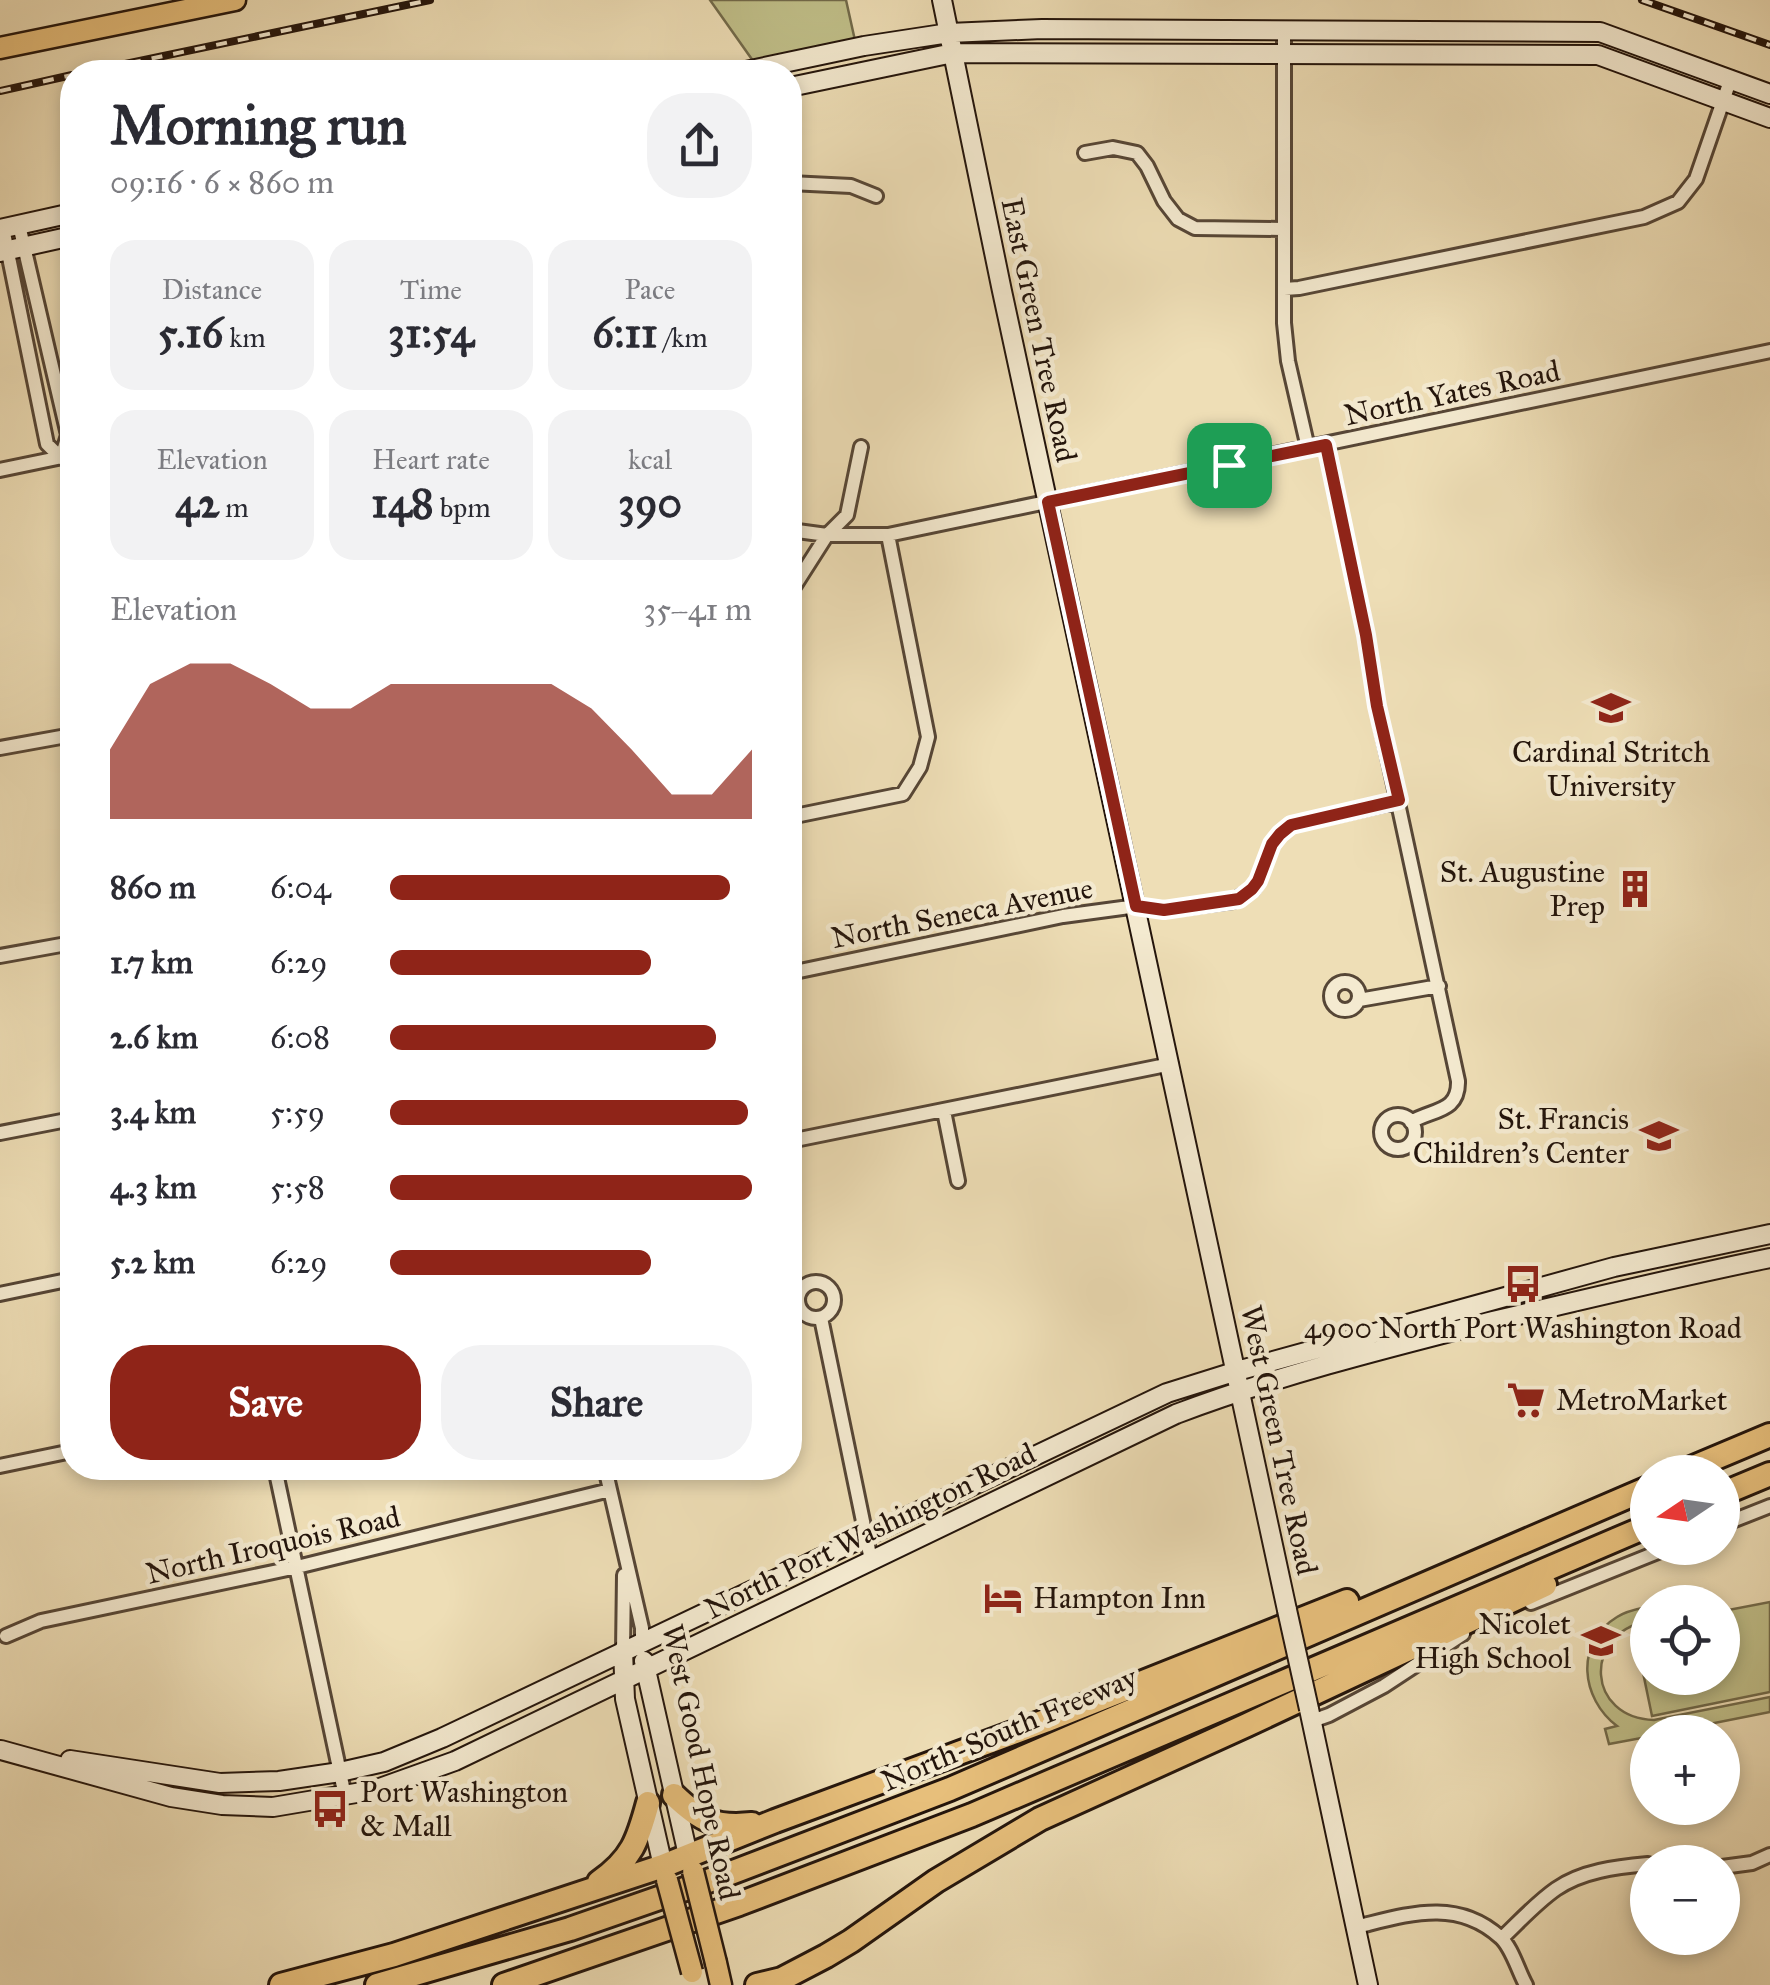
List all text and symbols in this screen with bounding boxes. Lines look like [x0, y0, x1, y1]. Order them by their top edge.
text: Morning run [110, 92, 407, 159]
button: share [647, 93, 752, 198]
text: 09:16 · 6 × 860 m [110, 163, 334, 202]
street label: East Green Tree Road [993, 195, 1085, 465]
text: Distance [162, 272, 262, 307]
text: Time [400, 272, 462, 307]
text: Pace [625, 272, 675, 307]
text: 5.16 [158, 307, 223, 359]
text: 31:54 [388, 307, 474, 359]
text: 6:11 [592, 307, 658, 359]
text: km [223, 320, 266, 355]
text: /km [658, 320, 708, 355]
street label: North Yates Road [1341, 353, 1563, 433]
pin [1187, 423, 1272, 508]
icon: arrive [1202, 438, 1257, 493]
text: Elevation [156, 442, 268, 477]
text: Heart rate [372, 442, 490, 477]
text: kcal [628, 442, 672, 477]
text: 42 [175, 477, 219, 529]
text: 148 [371, 477, 434, 529]
text: 390 [618, 477, 682, 529]
text: m [219, 490, 249, 525]
text: bpm [434, 490, 491, 525]
text: Elevation [110, 590, 237, 629]
text: 35–41 m [643, 590, 752, 629]
school or university icon: Cardinal Stritch University [1590, 687, 1632, 729]
place label: Cardinal Stritch University [1512, 734, 1710, 804]
place label: St. Augustine Prep [1440, 854, 1605, 924]
text: 860 m [110, 868, 196, 907]
text: 6:04 [270, 868, 331, 907]
building icon: St. Augustine Prep [1614, 868, 1656, 910]
street label: North Seneca Avenue [828, 870, 1096, 956]
text: 1.7 km [110, 943, 193, 982]
text: 6:29 [270, 943, 327, 982]
text: 2.6 km [110, 1018, 198, 1057]
text: 6:08 [270, 1018, 330, 1057]
text: 3.4 km [110, 1093, 196, 1132]
text: 5:59 [270, 1093, 325, 1132]
place label: St. Francis Children's Center [1413, 1101, 1630, 1171]
school or university icon: St. Francis Children's Center [1638, 1115, 1680, 1157]
text: 4.3 km [110, 1168, 197, 1207]
text: 5:58 [270, 1168, 325, 1207]
text: 5.2 km [110, 1243, 195, 1282]
text: 6:29 [270, 1243, 327, 1282]
bus stop icon: 4900 North Port Washington Road [1502, 1263, 1544, 1305]
street label: West Green Tree Road [1233, 1302, 1325, 1578]
place label: 4900 North Port Washington Road [1304, 1310, 1742, 1347]
button: Save [110, 1345, 421, 1460]
button: Share [441, 1345, 752, 1460]
supermarket icon: MetroMarket [1505, 1379, 1547, 1421]
place label: MetroMarket [1556, 1382, 1728, 1418]
street label: North Port Washington Road [699, 1435, 1041, 1627]
north arrow [1630, 1455, 1740, 1565]
map controls [1630, 1455, 1740, 1955]
street label: North Iroquois Road [142, 1498, 404, 1592]
hotel icon: Hampton Inn [982, 1577, 1024, 1619]
place label: Hampton Inn [1033, 1580, 1206, 1616]
button: locate [1630, 1585, 1740, 1695]
place label: Nicolet High School [1415, 1606, 1572, 1676]
school or university icon: Nicolet High School [1580, 1620, 1622, 1662]
street label: West Good Hope Road [654, 1621, 748, 1903]
street label: North-South Freeway [876, 1658, 1143, 1799]
button: + [1630, 1715, 1740, 1825]
place label: Port Washington & Mall [360, 1774, 568, 1844]
bus stop icon: Port Washington & Mall [309, 1788, 351, 1830]
button: − [1630, 1845, 1740, 1955]

